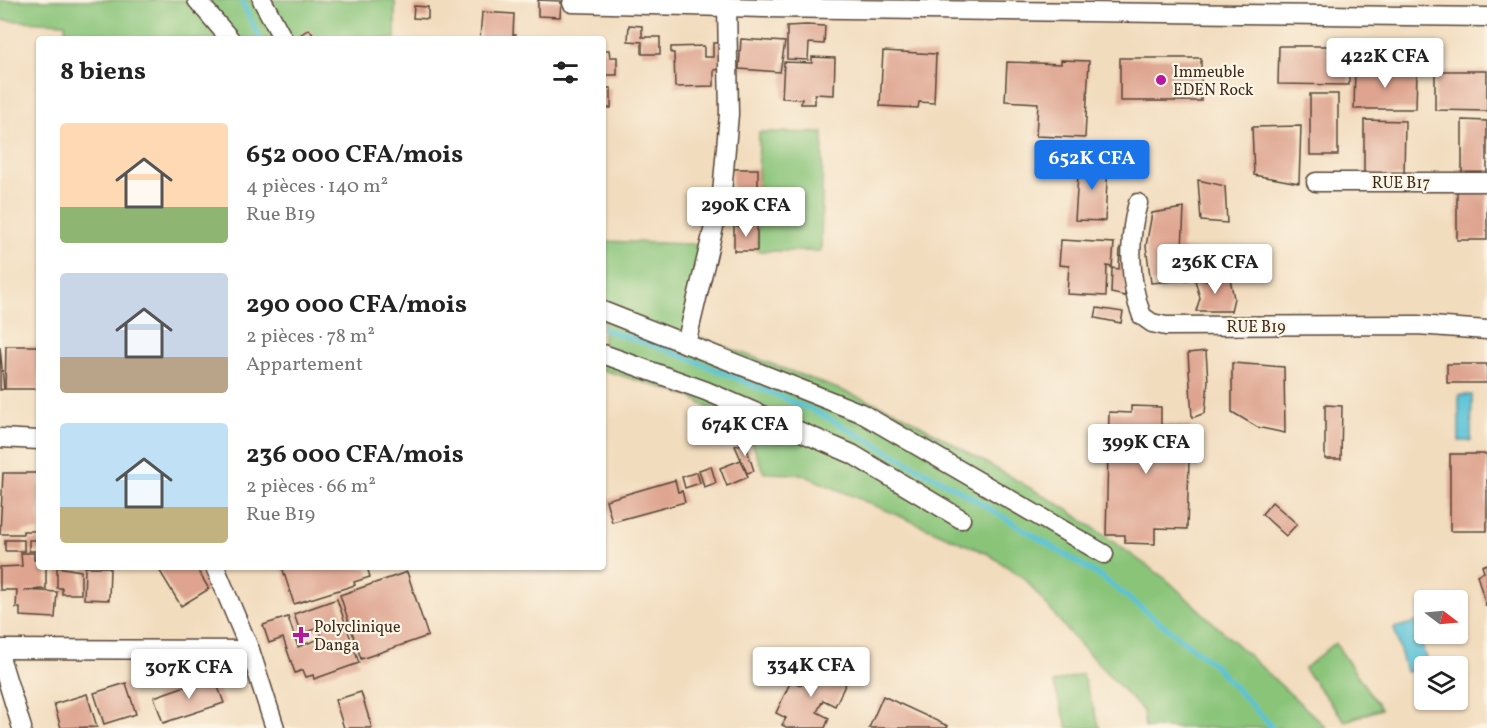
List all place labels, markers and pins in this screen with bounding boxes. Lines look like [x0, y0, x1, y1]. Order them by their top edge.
pin: 422K CFA [1323, 38, 1447, 89]
place label: Immeuble EDEN Rock [1173, 62, 1254, 102]
marker: Immeuble EDEN Rock [1154, 73, 1168, 87]
pin: 652K CFA [1030, 140, 1154, 191]
pin: 290K CFA [684, 187, 808, 238]
pin: 236K CFA [1153, 244, 1277, 295]
pin: 674K CFA [683, 406, 807, 457]
pin: 399K CFA [1084, 424, 1208, 475]
place label: Polyclinique Danga [314, 617, 401, 657]
marker: Polyclinique Danga [292, 626, 310, 644]
pin: 334K CFA [749, 647, 873, 698]
pin: 307K CFA [127, 649, 251, 700]

